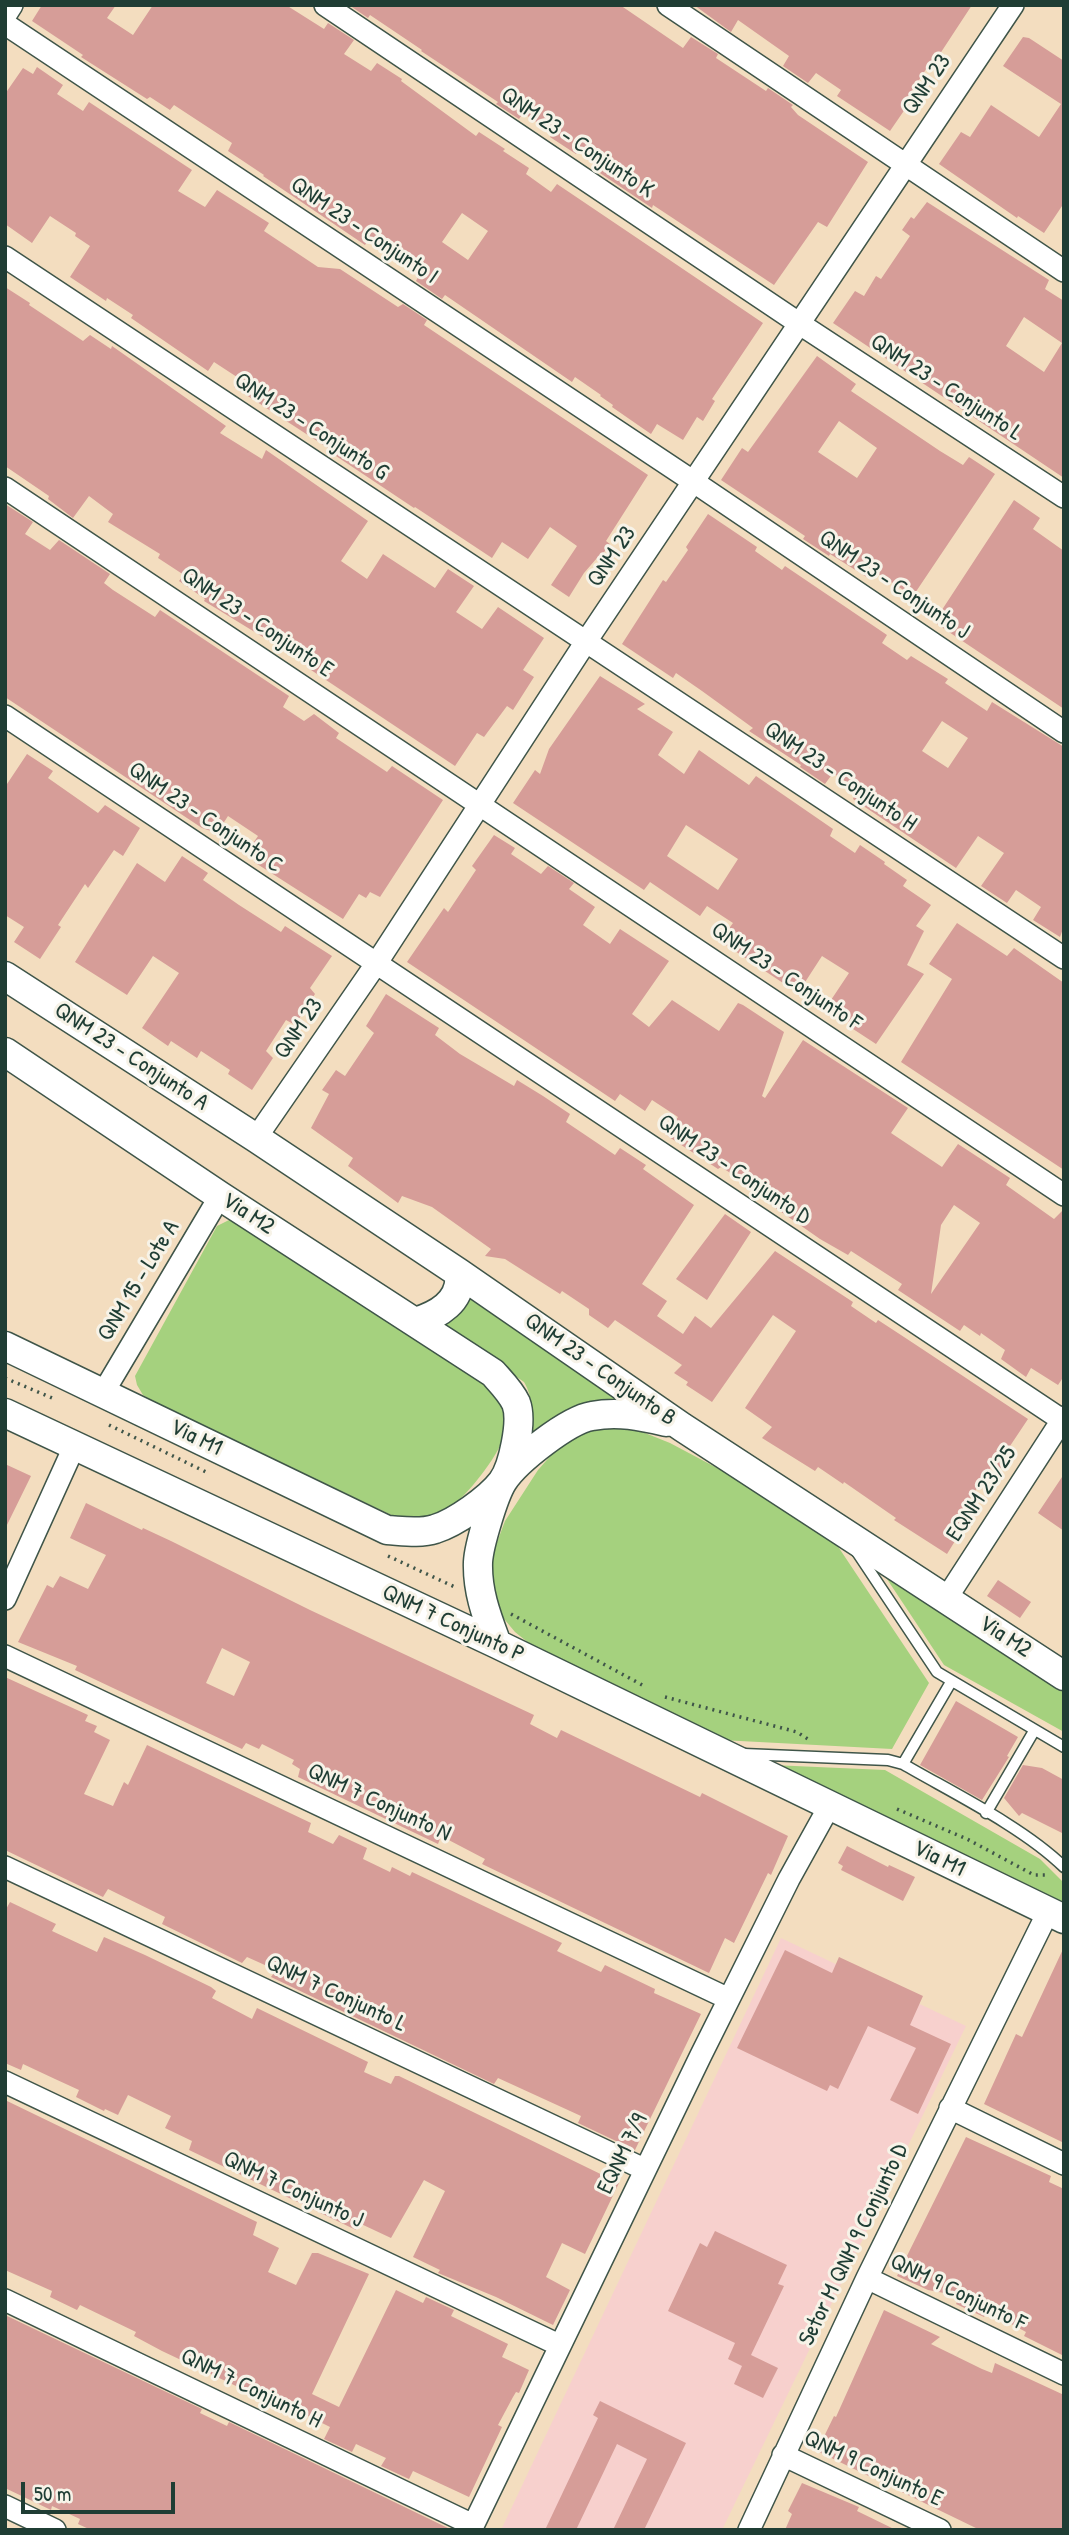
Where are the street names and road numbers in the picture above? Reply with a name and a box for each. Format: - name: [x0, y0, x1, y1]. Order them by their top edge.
- street label: QNM 23: [897, 49, 957, 121]
- street label: QNM 23 - Conjunto K: [495, 82, 659, 204]
- street label: QNM 23 - Conjunto I: [285, 171, 443, 291]
- street label: QNM 23 - Conjunto L: [865, 329, 1027, 447]
- street label: QNM 23 - Conjunto G: [229, 367, 393, 487]
- street label: QNM 23: [582, 521, 642, 593]
- street label: QNM 23 - Conjunto J: [814, 524, 974, 646]
- street label: QNM 23 - Conjunto E: [176, 562, 338, 684]
- street label: QNM 23 - Conjunto H: [759, 716, 921, 838]
- street label: QNM 23 - Conjunto C: [123, 756, 287, 880]
- street label: QNM 23 - Conjunto F: [706, 916, 866, 1038]
- street label: QNM 23: [269, 993, 329, 1065]
- street label: QNM 23 - Conjunto A: [49, 997, 213, 1117]
- street label: QNM 23 - Conjunto D: [653, 1109, 815, 1231]
- street label: Via M2: [217, 1187, 279, 1241]
- street label: QNM 15 - Lote A: [92, 1216, 186, 1346]
- street label: QNM 23 - Conjunto B: [519, 1307, 681, 1433]
- street label: Via M1: [165, 1414, 227, 1462]
- street label: EQNM 23/25: [941, 1441, 1023, 1547]
- street label: QNM 7 Conjunto P: [377, 1579, 529, 1669]
- street label: Via M2: [974, 1610, 1036, 1664]
- street label: QNM 7 Conjunto N: [303, 1758, 455, 1848]
- street label: Via M1: [908, 1835, 970, 1883]
- street label: QNM 7 Conjunto L: [262, 1950, 410, 2038]
- street label: EQNM 7/9: [592, 2109, 654, 2199]
- street label: Setor M QNM 9 Conjunto D: [793, 2140, 915, 2350]
- street label: QNM 7 Conjunto J: [219, 2146, 367, 2234]
- street label: QNM 9 Conjunto F: [885, 2248, 1031, 2338]
- street label: QNM 7 Conjunto H: [176, 2343, 326, 2435]
- street label: QNM 9 Conjunto E: [799, 2425, 947, 2513]

